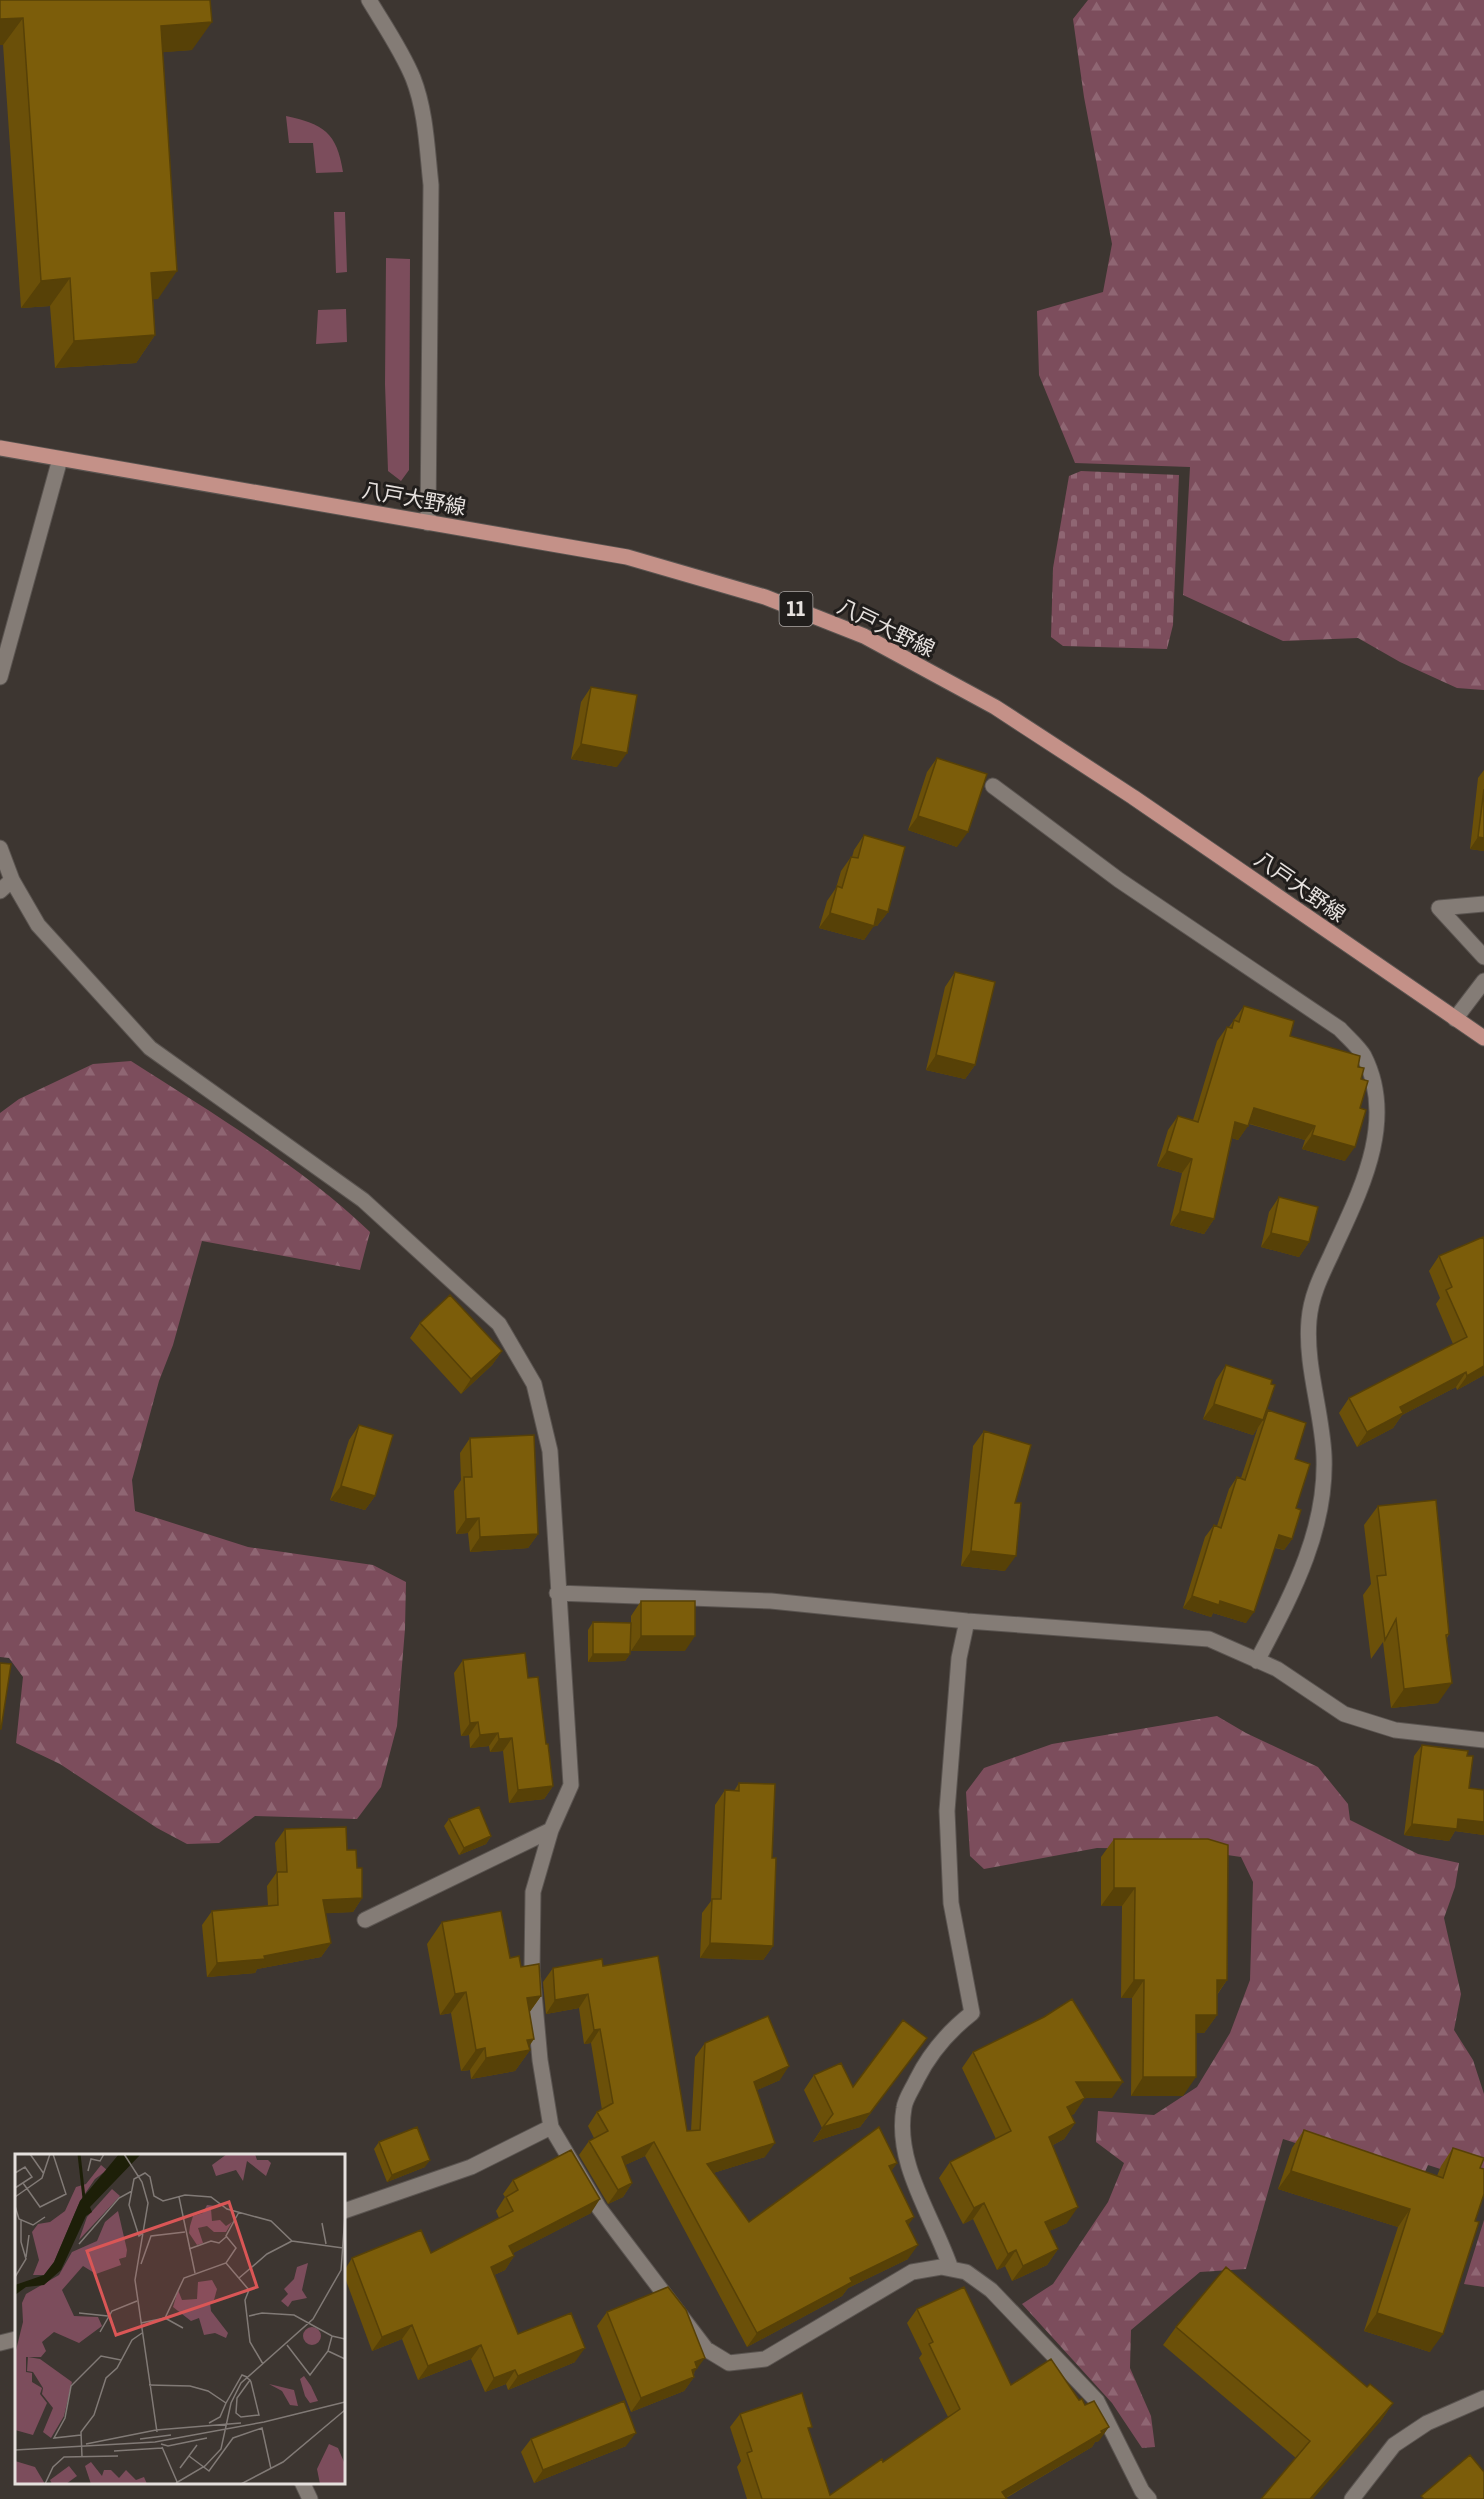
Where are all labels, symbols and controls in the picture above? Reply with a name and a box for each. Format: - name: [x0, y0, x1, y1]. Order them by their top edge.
- street label: 八戸大野線: [360, 477, 468, 519]
- road number: 11: [780, 592, 812, 626]
- street label: 八戸大野線: [834, 593, 939, 661]
- street label: 八戸大野線: [1251, 846, 1350, 926]
- inset map: [15, 2154, 345, 2484]

